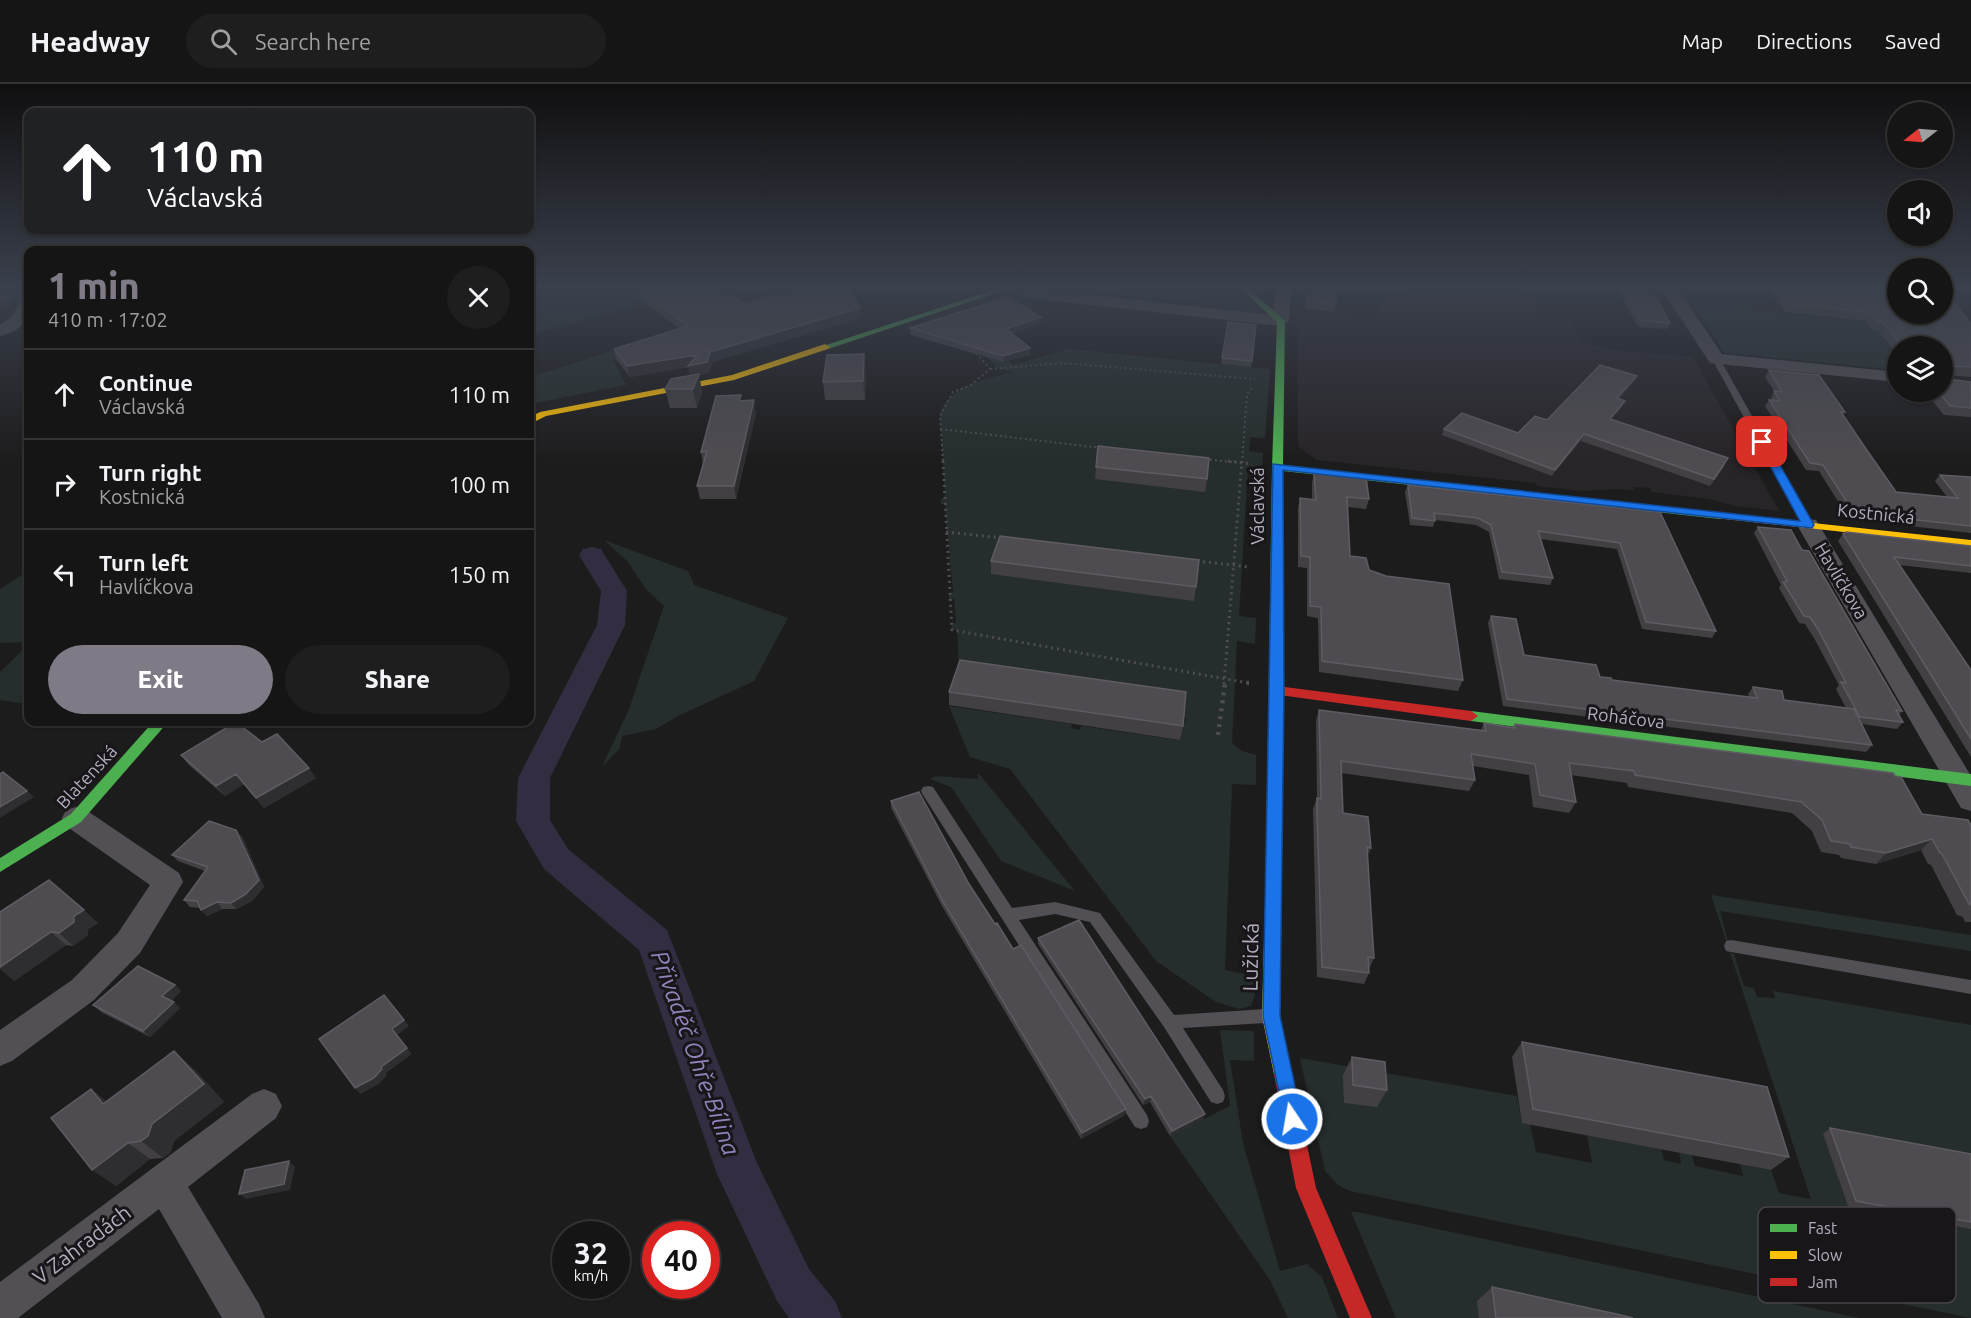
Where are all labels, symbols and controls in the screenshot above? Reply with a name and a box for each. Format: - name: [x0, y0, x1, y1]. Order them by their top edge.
- search box: [186, 14, 606, 68]
- icon: search: [207, 25, 240, 58]
- text: Headway: [30, 26, 150, 57]
- text: Search here: [255, 29, 371, 54]
- text: Map: [1682, 29, 1723, 53]
- text: Directions: [1756, 29, 1852, 53]
- text: Saved: [1885, 29, 1941, 53]
- north arrow: [1887, 102, 1953, 168]
- map controls: [1887, 102, 1953, 402]
- icon: ahead: [48, 132, 126, 210]
- text: 110 m: [147, 133, 264, 180]
- button: sound: [1887, 180, 1953, 246]
- text: Václavská: [147, 182, 263, 212]
- button: search: [1887, 258, 1953, 324]
- text: 1 min: [48, 265, 140, 306]
- button: close: [447, 266, 510, 329]
- text: 410 m · 17:02: [48, 308, 168, 331]
- button: layers: [1887, 336, 1953, 402]
- text: Continue: [99, 370, 193, 395]
- icon: ahead: [48, 378, 81, 411]
- text: 110 m: [449, 382, 510, 407]
- text: Václavská: [99, 395, 185, 418]
- pin: [1736, 416, 1787, 467]
- icon: arrive: [1745, 425, 1778, 458]
- text: Turn right: [99, 460, 201, 485]
- street label: Václavská: [1247, 467, 1267, 545]
- icon: right: [48, 468, 81, 501]
- text: 100 m: [449, 472, 510, 497]
- text: Kostnická: [99, 485, 185, 508]
- street label: Kostnická: [1837, 499, 1916, 527]
- street label: Havlíčkova: [1811, 539, 1872, 622]
- text: Turn left: [99, 550, 189, 575]
- icon: left: [48, 558, 81, 591]
- text: 150 m: [449, 562, 510, 587]
- text: Havlíčkova: [99, 575, 194, 598]
- button: Exit: [48, 645, 273, 714]
- button: Share: [285, 645, 510, 714]
- street label: Roháčova: [1586, 702, 1666, 732]
- street label: Blatenská: [52, 741, 120, 812]
- street label: Lužická: [1237, 922, 1263, 991]
- water label: Přivaděč Ohře-Bílina: [646, 947, 745, 1159]
- position arrow: [1260, 1087, 1324, 1151]
- street label: V Zahradách: [28, 1200, 135, 1289]
- legend: [1758, 1207, 1956, 1303]
- text: Fast: [1808, 1219, 1838, 1237]
- speed limit sign: 40: [642, 1221, 720, 1299]
- text: 32: [574, 1236, 608, 1270]
- text: Slow: [1808, 1246, 1843, 1264]
- text: km/h: [574, 1267, 608, 1284]
- text: Jam: [1808, 1273, 1838, 1291]

